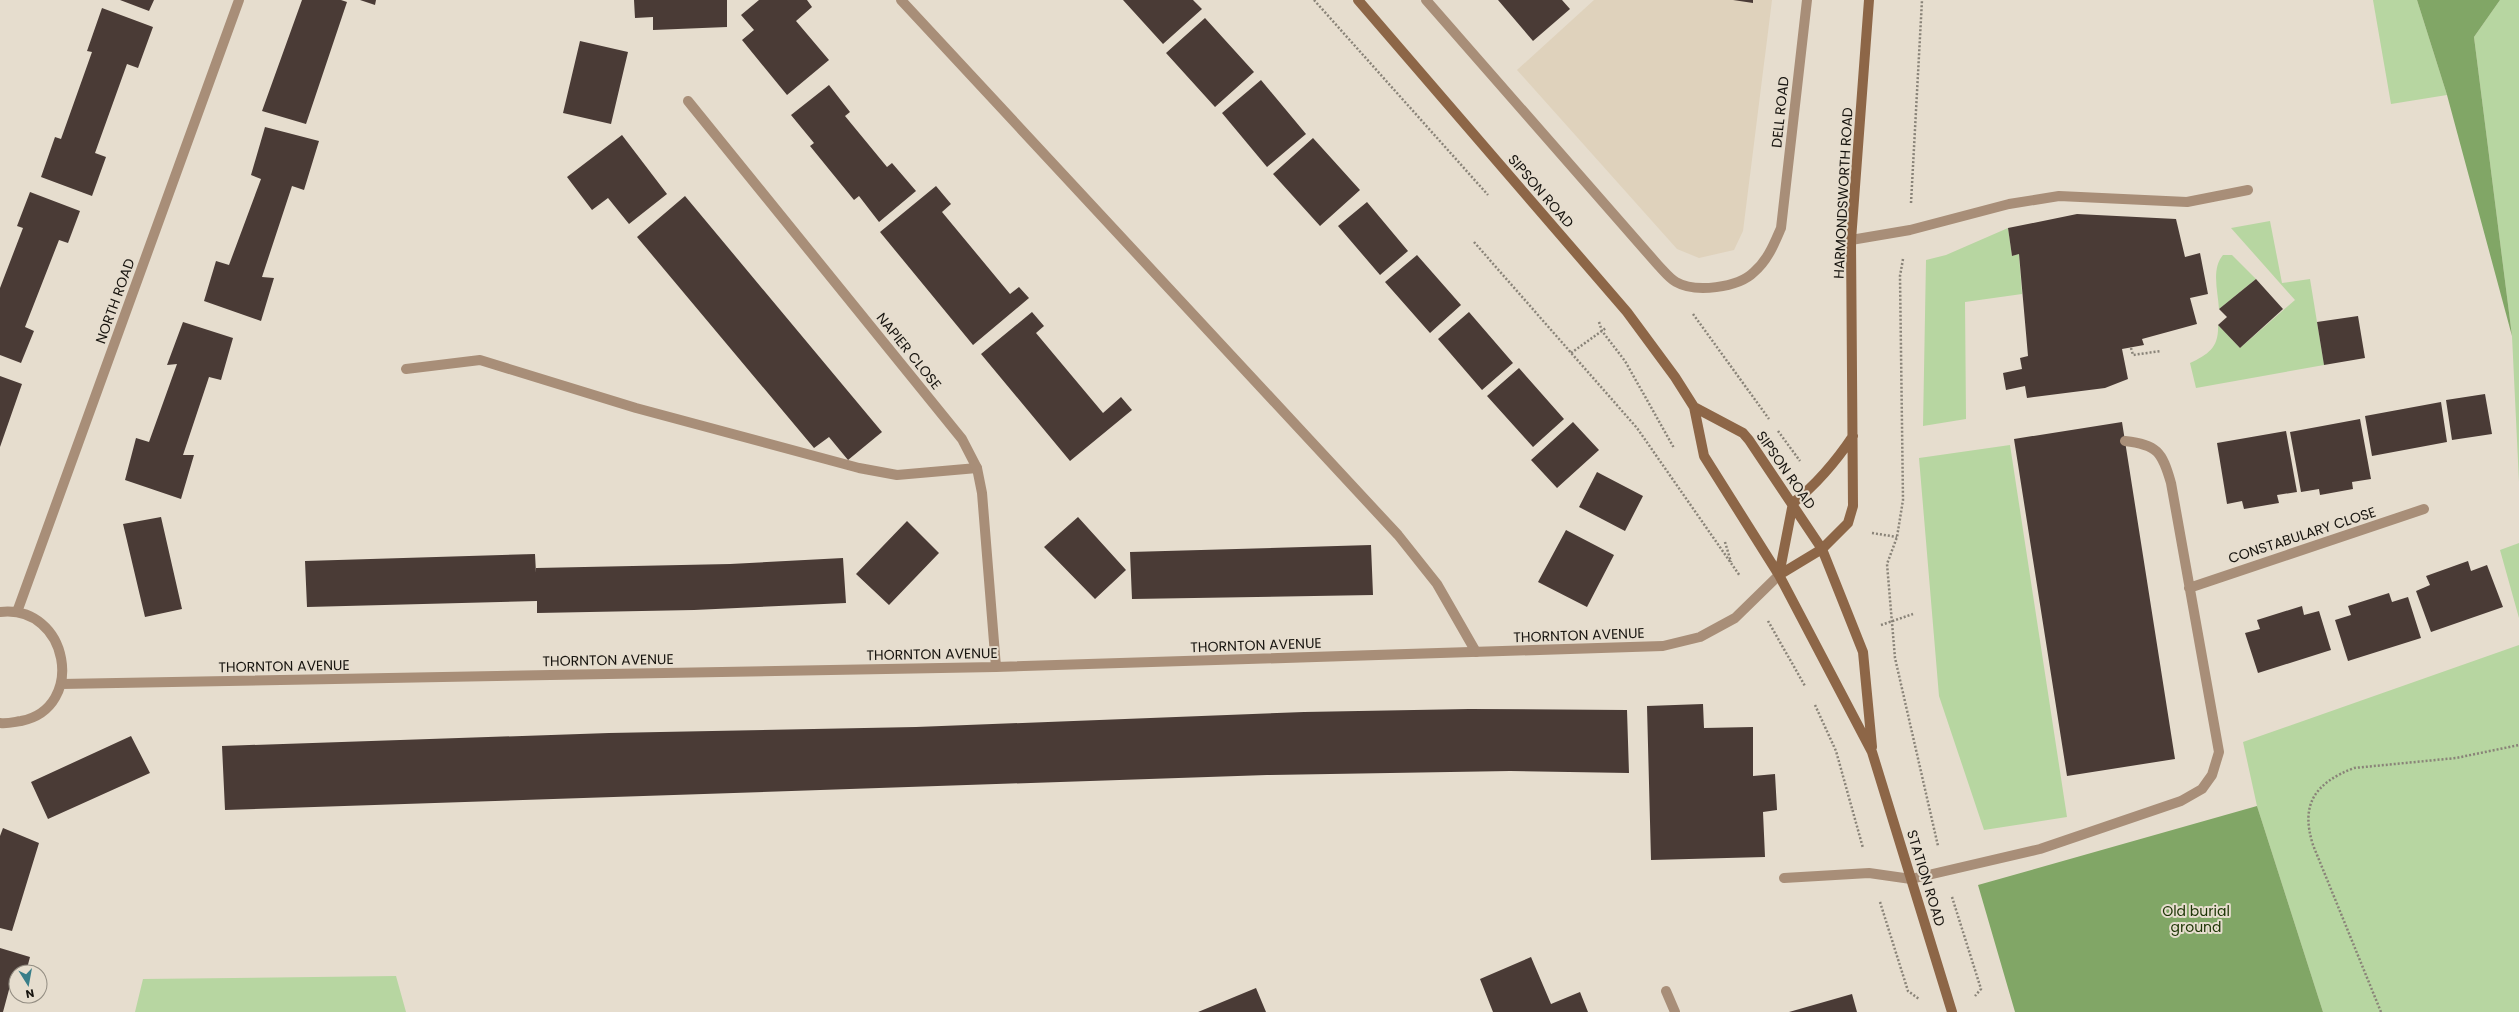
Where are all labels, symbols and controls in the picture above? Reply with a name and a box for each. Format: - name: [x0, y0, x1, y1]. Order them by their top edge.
- street label: DELL ROAD: [1766, 75, 1794, 149]
- street label: HARMONDSWORTH ROAD: [1829, 107, 1857, 279]
- street label: SIPSON ROAD: [1503, 150, 1579, 232]
- street label: NORTH ROAD: [90, 256, 140, 346]
- street label: NAPIER CLOSE: [872, 308, 946, 394]
- street label: SIPSON ROAD: [1752, 427, 1820, 513]
- street label: CONSTABULARY CLOSE: [2226, 502, 2378, 568]
- street label: THORNTON AVENUE: [1513, 623, 1645, 647]
- street label: THORNTON AVENUE: [1190, 633, 1322, 657]
- street label: THORNTON AVENUE: [866, 643, 998, 665]
- street label: THORNTON AVENUE: [542, 649, 674, 671]
- street label: THORNTON AVENUE: [218, 655, 350, 677]
- street label: STATION ROAD: [1902, 827, 1950, 929]
- park label: Old burial ground: [2162, 901, 2230, 937]
- north arrow: [8, 964, 48, 1004]
- text: N: [24, 985, 35, 1002]

